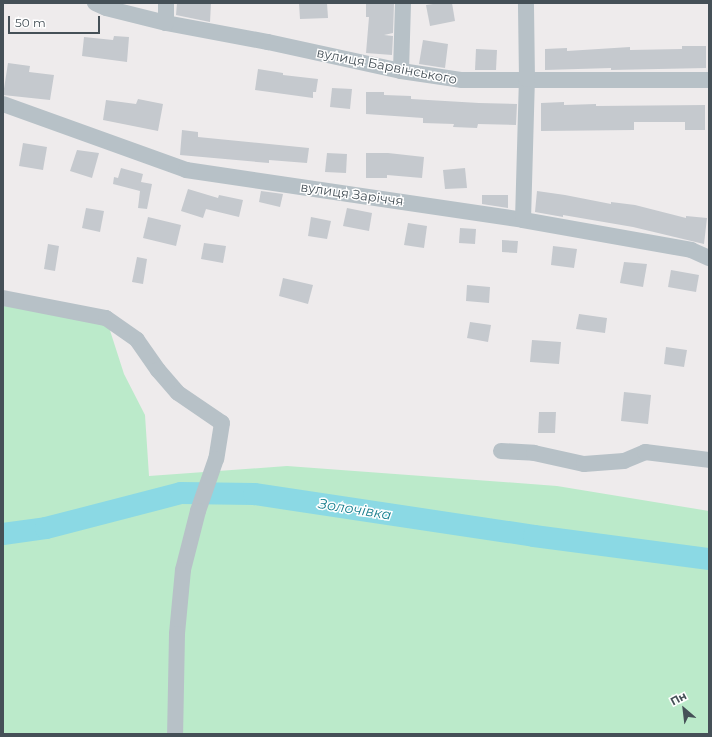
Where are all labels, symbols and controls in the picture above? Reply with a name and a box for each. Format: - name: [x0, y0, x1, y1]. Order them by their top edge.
- scale bar: [10, 8, 102, 34]
- text: 50 m: [15, 15, 46, 30]
- street label: вулиця Барвінського: [315, 45, 459, 87]
- street label: вулиця Заріччя: [300, 179, 404, 209]
- water label: Золочівка: [317, 495, 393, 523]
- text: Пн: [668, 688, 689, 708]
- north arrow: [664, 689, 704, 729]

